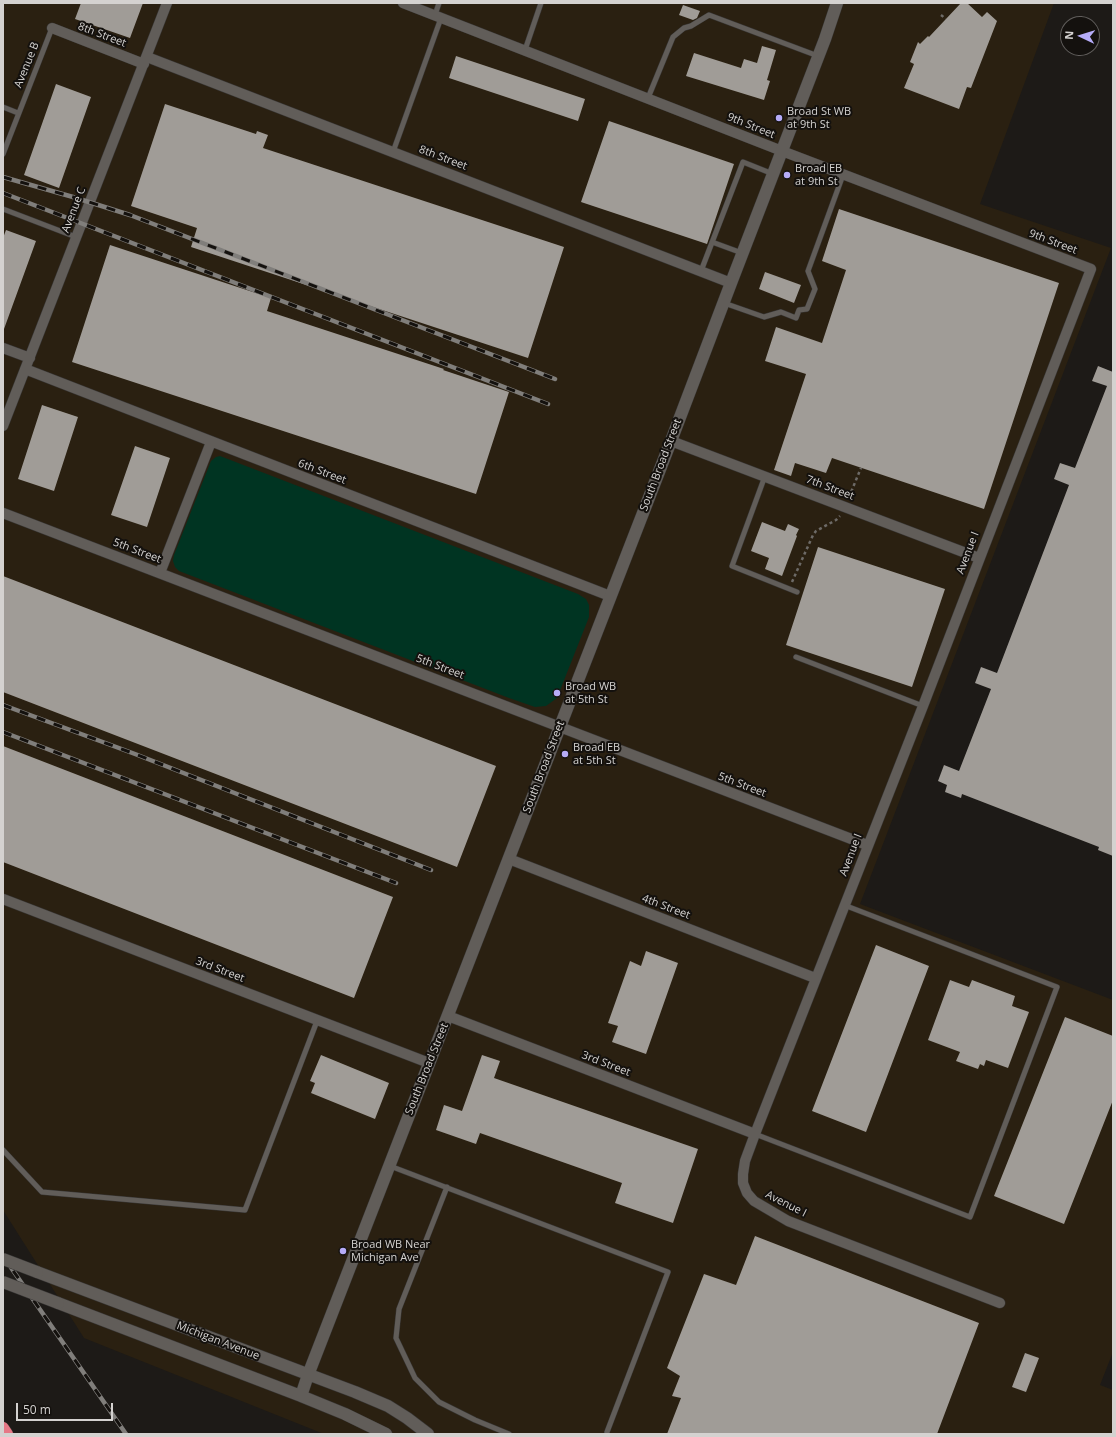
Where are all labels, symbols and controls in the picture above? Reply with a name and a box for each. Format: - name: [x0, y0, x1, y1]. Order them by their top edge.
- north arrow: [1060, 16, 1100, 56]
- street label: 8th Street: [76, 20, 128, 50]
- text: N: [1061, 30, 1076, 40]
- street label: Avenue B: [12, 40, 42, 90]
- place label: Broad St WB at 9th St: [787, 105, 851, 131]
- street label: 9th Street: [725, 110, 777, 142]
- marker: Broad St WB at 9th St: [774, 113, 784, 123]
- street label: 8th Street: [417, 143, 469, 173]
- place label: Broad EB at 9th St: [795, 162, 842, 188]
- marker: Broad EB at 9th St: [782, 170, 792, 180]
- street label: Avenue C: [59, 185, 89, 235]
- street label: 9th Street: [1027, 227, 1079, 257]
- street label: South Broad Street: [637, 417, 685, 513]
- street label: 6th Street: [296, 457, 348, 487]
- street label: 7th Street: [804, 473, 856, 503]
- street label: Avenue I: [954, 530, 982, 576]
- street label: 5th Street: [111, 536, 163, 566]
- street label: 5th Street: [414, 652, 466, 682]
- place label: Broad WB at 5th St: [565, 680, 616, 706]
- marker: Broad WB at 5th St: [552, 688, 562, 698]
- street label: South Broad Street: [520, 719, 568, 815]
- place label: Broad EB at 5th St: [573, 741, 620, 767]
- marker: Broad EB at 5th St: [560, 749, 570, 759]
- street label: 5th Street: [716, 770, 768, 800]
- street label: Avenue I: [837, 832, 865, 878]
- street label: 4th Street: [640, 892, 692, 922]
- street label: 3rd Street: [194, 955, 246, 985]
- street label: South Broad Street: [403, 1021, 451, 1117]
- street label: 3rd Street: [580, 1049, 632, 1079]
- street label: Avenue I: [763, 1188, 809, 1220]
- place label: Broad WB Near Michigan Ave: [351, 1238, 430, 1264]
- marker: Broad WB Near Michigan Ave: [338, 1246, 348, 1256]
- street label: Michigan Avenue: [175, 1319, 261, 1363]
- scale bar: [18, 1395, 115, 1421]
- text: 50 m: [23, 1401, 51, 1418]

